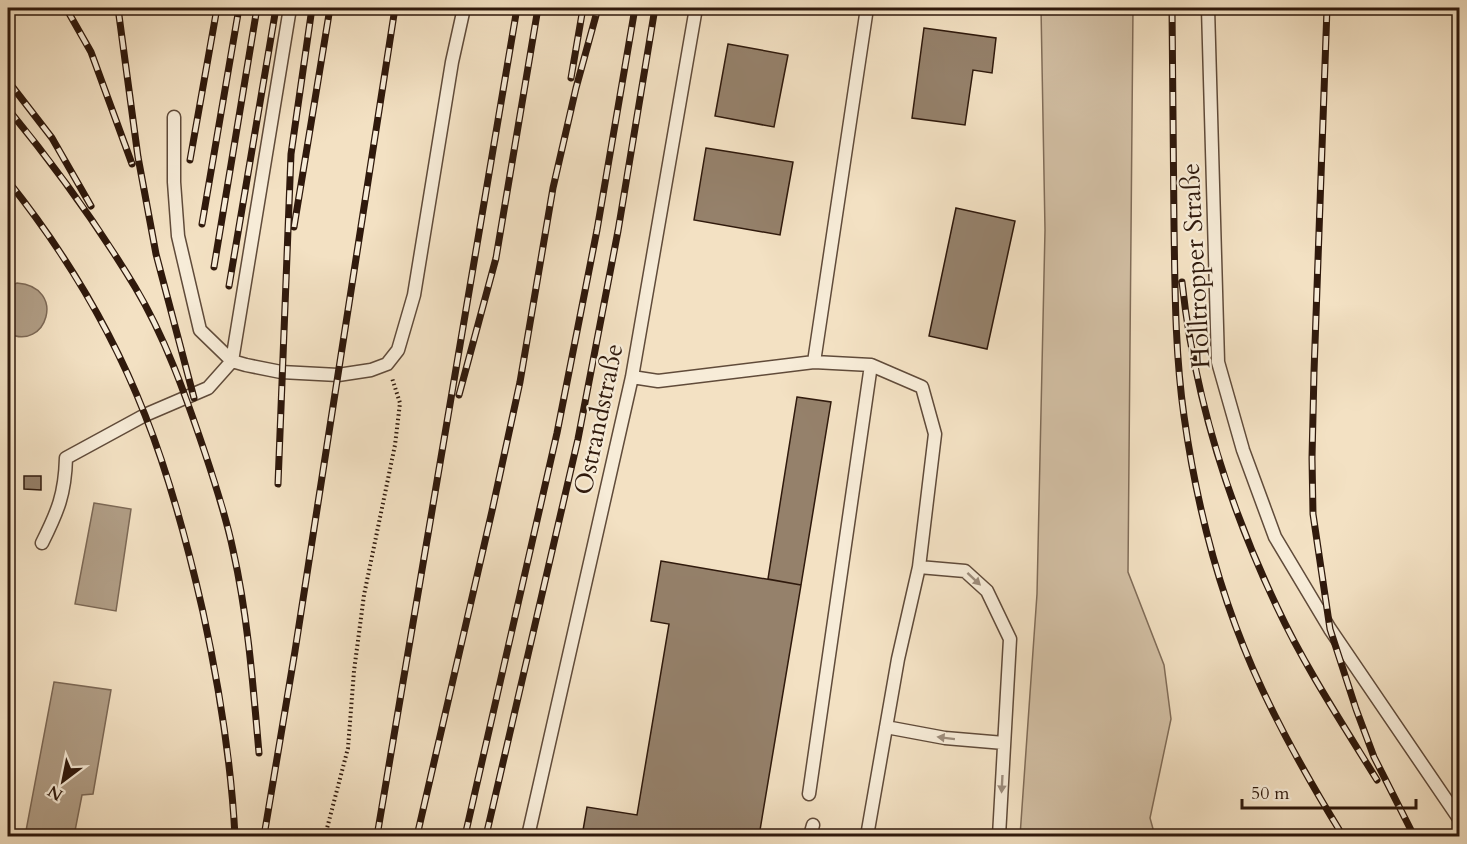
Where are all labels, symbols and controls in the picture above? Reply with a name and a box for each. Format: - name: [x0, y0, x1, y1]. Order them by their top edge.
- street label: Holltropper Straße: [1173, 162, 1218, 370]
- street label: Ostrandstraße: [565, 340, 632, 498]
- one-way arrow: [966, 572, 981, 586]
- one-way arrow: [936, 733, 955, 742]
- north arrow: [33, 751, 93, 811]
- scale bar: [1242, 772, 1416, 810]
- one-way arrow: [997, 774, 1006, 793]
- text: N: [44, 780, 67, 806]
- text: 50 m: [1251, 781, 1290, 806]

